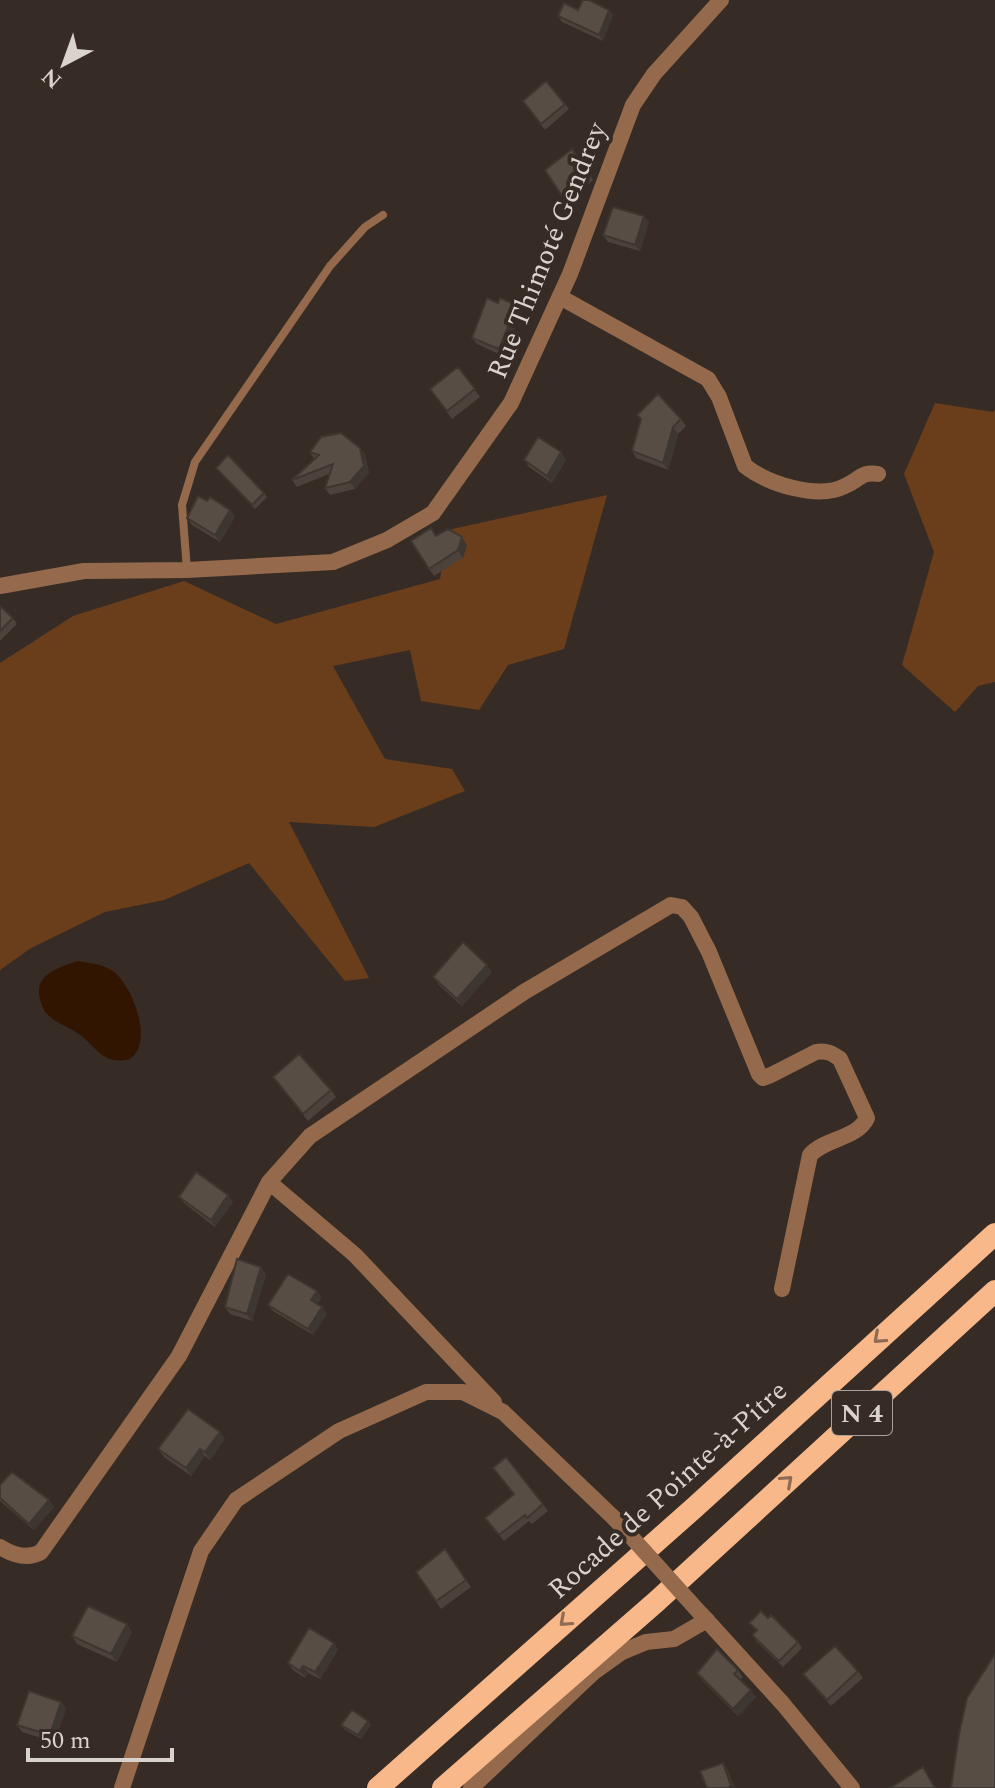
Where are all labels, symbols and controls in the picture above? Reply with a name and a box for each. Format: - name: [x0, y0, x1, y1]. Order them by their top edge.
- north arrow: [24, 24, 104, 104]
- text: N: [34, 60, 69, 96]
- street label: Rue Thimoté Gendrey: [476, 114, 619, 385]
- one-way arrow: [874, 1329, 889, 1343]
- street label: Rocade de Pointe-à-Pitre: [538, 1370, 798, 1610]
- road number: N 4: [832, 1391, 892, 1435]
- one-way arrow: [777, 1477, 792, 1491]
- one-way arrow: [560, 1611, 575, 1625]
- scale bar: [28, 1712, 172, 1762]
- text: 50 m: [40, 1723, 91, 1759]

